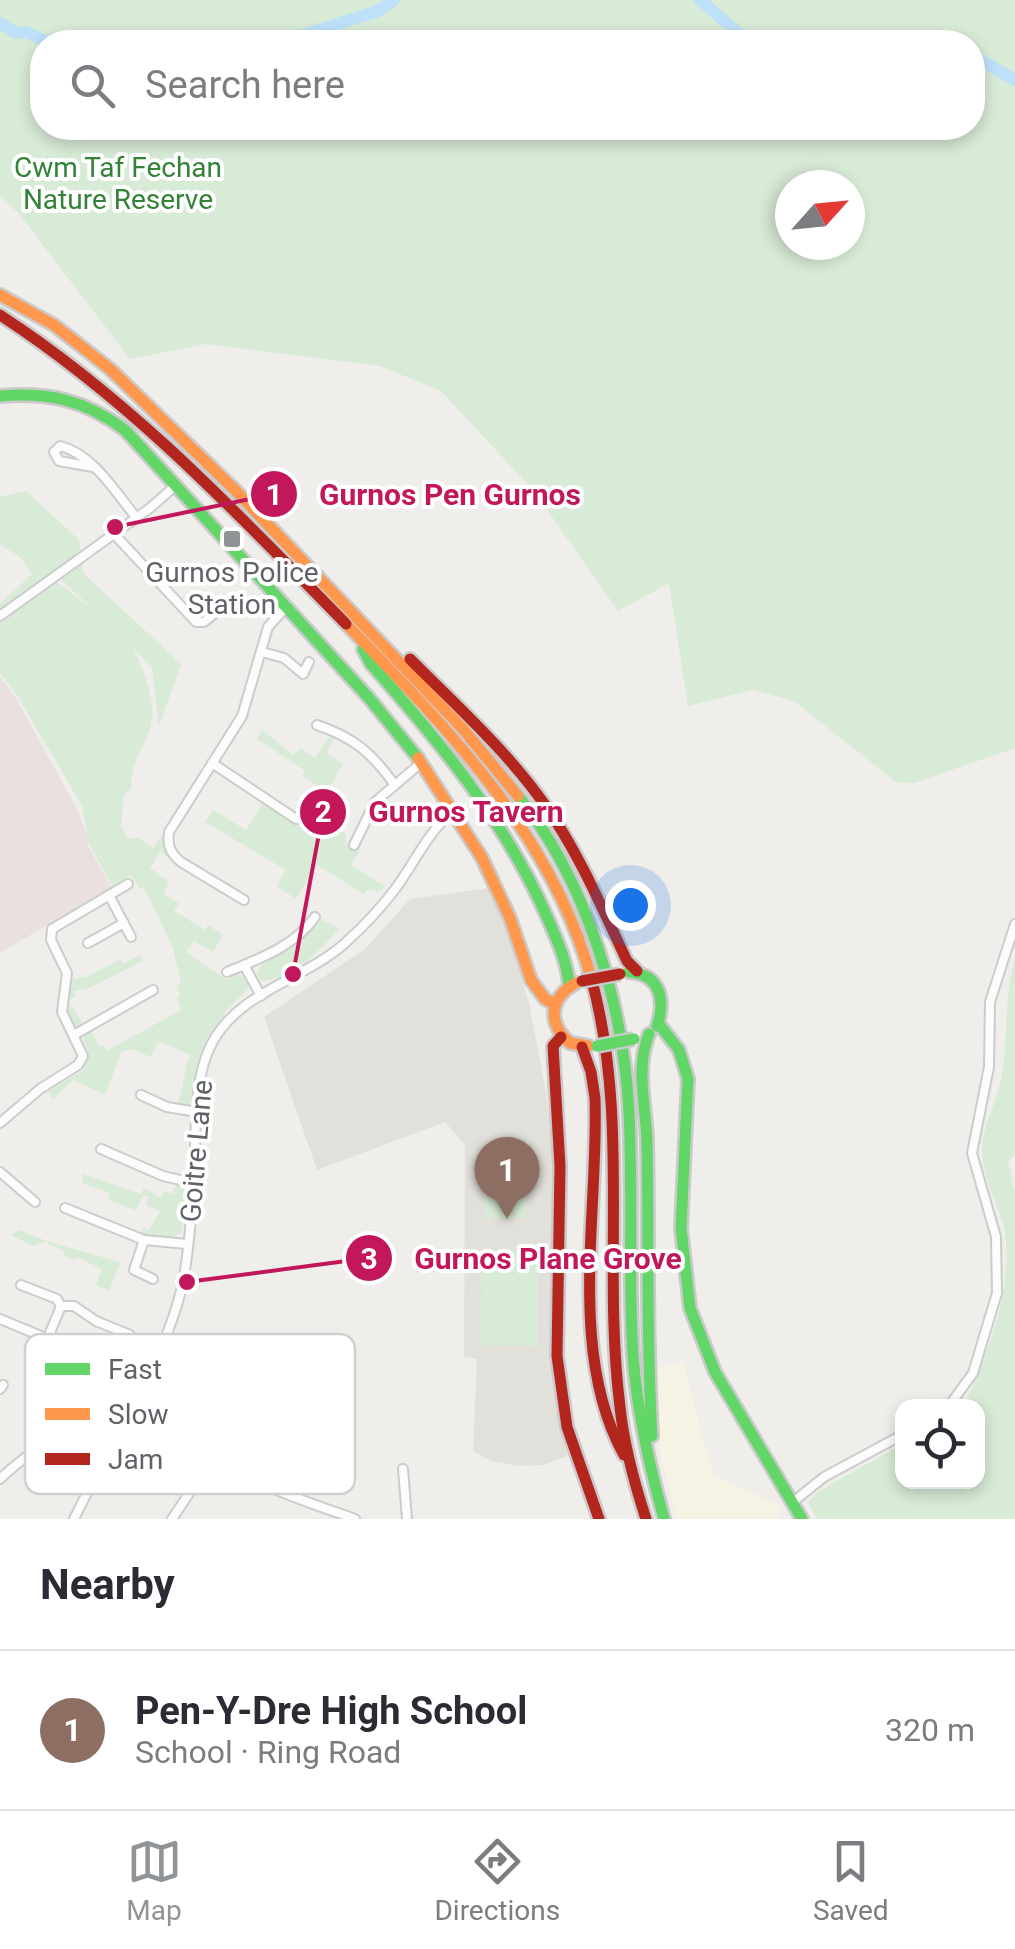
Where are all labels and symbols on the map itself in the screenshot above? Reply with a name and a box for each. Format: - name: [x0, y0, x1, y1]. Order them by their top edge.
- park label: Cwm Taf Fechan Nature Reserve: [14, 151, 222, 216]
- north arrow: [775, 170, 865, 260]
- callout: Gurnos Pen Gurnos: [249, 464, 601, 524]
- text: 1: [265, 477, 283, 512]
- text: Gurnos Pen Gurnos: [319, 477, 581, 512]
- marker: Gurnos Police Station: [221, 528, 243, 550]
- place label: Gurnos Police Station: [145, 556, 319, 621]
- callout: Gurnos Tavern: [298, 782, 584, 842]
- text: 2: [314, 794, 332, 829]
- text: Gurnos Tavern: [368, 794, 564, 829]
- your location: [605, 880, 656, 931]
- street label: Goitre Lane: [174, 1079, 219, 1224]
- pin: 1: [474, 1136, 540, 1219]
- callout: Gurnos Plane Grove: [344, 1228, 701, 1288]
- text: 3: [360, 1241, 378, 1276]
- text: Gurnos Plane Grove: [414, 1241, 682, 1276]
- legend: [25, 1334, 355, 1494]
- text: Fast: [108, 1353, 162, 1386]
- text: Slow: [108, 1398, 168, 1431]
- text: Jam: [108, 1443, 163, 1476]

